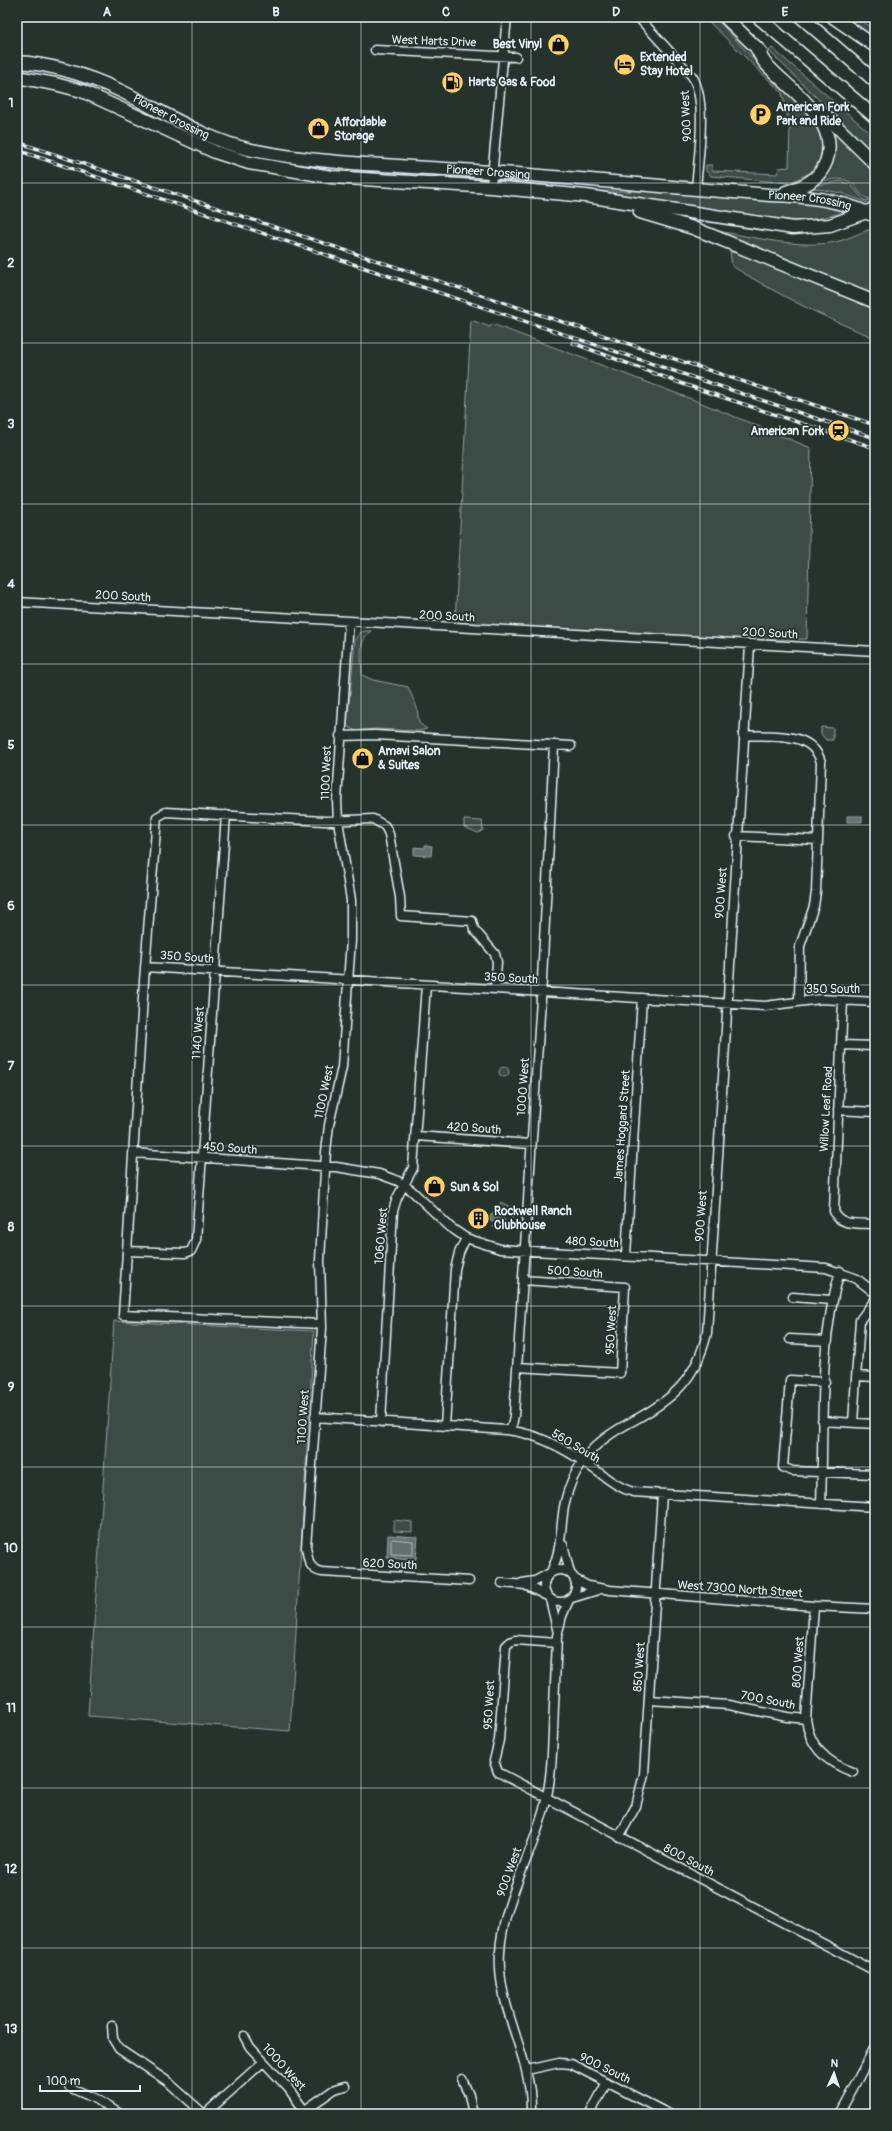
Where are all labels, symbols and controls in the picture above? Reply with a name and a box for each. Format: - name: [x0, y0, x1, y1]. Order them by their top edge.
- text: A: [103, 4, 112, 20]
- text: B: [272, 4, 280, 20]
- text: C: [442, 4, 450, 20]
- text: D: [612, 4, 620, 20]
- text: E: [782, 4, 789, 20]
- shop icon: Best Vinyl: [545, 31, 571, 57]
- street label: West Harts Drive: [391, 33, 477, 50]
- place label: Best Vinyl: [493, 37, 542, 52]
- place label: Extended Stay Hotel: [640, 50, 693, 79]
- hotel icon: Extended Stay Hotel: [611, 51, 637, 77]
- fuel station icon: Harts Gas & Food: [440, 69, 466, 95]
- place label: Harts Gas & Food: [468, 75, 555, 90]
- street label: 900 West: [678, 90, 695, 142]
- street label: Pioneer Crossing: [130, 91, 212, 143]
- text: 1: [8, 95, 14, 111]
- place label: American Fork Park and Ride: [776, 100, 851, 129]
- parking icon: American Fork Park and Ride: [748, 101, 774, 127]
- place label: Affordable Storage: [334, 115, 387, 144]
- shop icon: Affordable Storage: [305, 116, 331, 142]
- street label: Pioneer Crossing: [446, 162, 531, 183]
- street label: Pioneer Crossing: [768, 188, 853, 214]
- text: 2: [7, 255, 15, 271]
- text: 3: [7, 416, 15, 432]
- station icon: American Fork: [826, 418, 852, 444]
- place label: American Fork: [750, 424, 825, 439]
- text: 4: [7, 576, 15, 592]
- street label: 200 South: [95, 588, 152, 605]
- street label: 200 South: [419, 608, 476, 625]
- street label: 200 South: [742, 625, 799, 642]
- text: 5: [7, 737, 15, 753]
- place label: Amavi Salon & Suites: [378, 744, 441, 773]
- street label: 1100 West: [318, 745, 335, 801]
- shop icon: Amavi Salon & Suites: [349, 745, 375, 771]
- street label: 900 West: [712, 867, 731, 919]
- text: 6: [7, 898, 15, 914]
- street label: 350 South: [160, 948, 215, 967]
- street label: 350 South: [484, 970, 539, 987]
- street label: 350 South: [806, 982, 860, 997]
- street label: 1140 West: [189, 1006, 208, 1060]
- street label: 1000 West: [514, 1057, 533, 1117]
- text: 7: [8, 1058, 15, 1074]
- street label: 1100 West: [311, 1064, 338, 1120]
- street label: Willow Leaf Road: [817, 1066, 836, 1152]
- street label: James Hoggard Street: [611, 1069, 634, 1183]
- street label: 420 South: [446, 1119, 502, 1138]
- street label: 450 South: [202, 1139, 258, 1158]
- shop icon: Sun & Sol: [422, 1174, 448, 1200]
- place label: Sun & Sol: [450, 1180, 499, 1195]
- street label: 900 West: [692, 1190, 711, 1242]
- place label: Rockwell Ranch Clubhouse: [494, 1204, 572, 1233]
- building icon: Rockwell Ranch Clubhouse: [465, 1205, 491, 1231]
- street label: 1060 West: [372, 1207, 391, 1265]
- text: 8: [8, 1219, 15, 1235]
- street label: 480 South: [565, 1234, 620, 1251]
- street label: 500 South: [547, 1263, 604, 1282]
- street label: 950 West: [603, 1305, 620, 1355]
- text: 9: [8, 1379, 15, 1395]
- street label: 1100 West: [294, 1389, 313, 1445]
- street label: 560 South: [549, 1426, 603, 1467]
- text: 10: [4, 1540, 18, 1556]
- street label: 620 South: [362, 1556, 418, 1573]
- street label: West 7300 North Street: [677, 1578, 803, 1601]
- street label: 800 West: [789, 1636, 808, 1688]
- street label: 850 West: [630, 1642, 649, 1692]
- street label: 950 West: [481, 1680, 498, 1730]
- street label: 700 South: [739, 1688, 797, 1713]
- text: 11: [6, 1700, 16, 1716]
- street label: 800 South: [661, 1841, 717, 1880]
- street label: 900 West: [494, 1845, 525, 1899]
- text: 12: [5, 1861, 17, 1877]
- text: 13: [5, 2021, 17, 2037]
- street label: 1000 West: [259, 2041, 309, 2094]
- street label: 900 South: [577, 2050, 633, 2087]
- north arrow: [814, 2053, 854, 2093]
- text: N: [830, 2057, 839, 2070]
- scale bar: [40, 2067, 140, 2093]
- text: 100 m: [46, 2074, 81, 2089]

